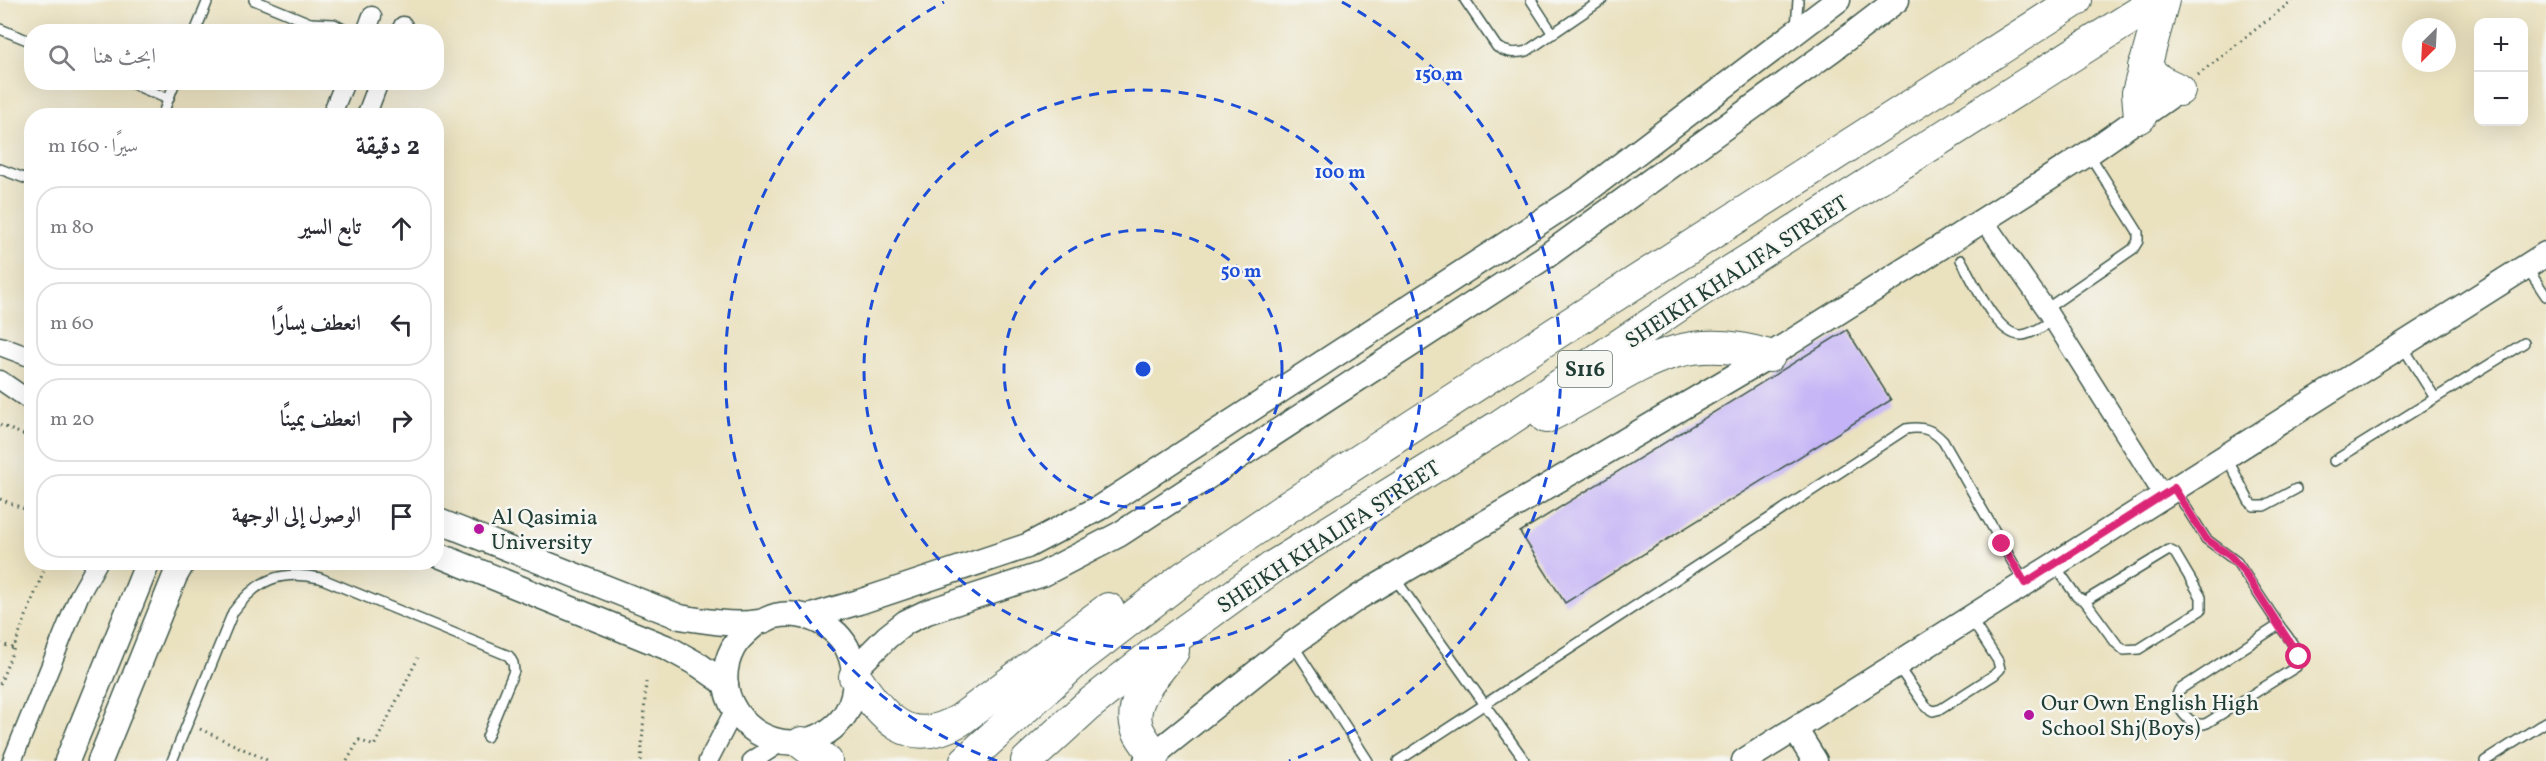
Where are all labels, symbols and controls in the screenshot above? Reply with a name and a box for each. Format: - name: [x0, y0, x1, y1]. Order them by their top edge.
- north arrow: [2402, 18, 2456, 72]
- map controls: [2474, 18, 2528, 126]
- button: +: [2474, 18, 2528, 72]
- search box: [24, 24, 444, 90]
- icon: search: [45, 41, 78, 74]
- text: ابحث هنا: [93, 42, 156, 73]
- text: 150 m: [1415, 63, 1463, 88]
- button: −: [2474, 72, 2528, 126]
- text: 2 دقيقة: [356, 129, 420, 165]
- text: سيرًا · 160 m: [48, 133, 138, 161]
- text: 100 m: [1315, 161, 1365, 186]
- street label: SHEIKH KHALIFA STREET: [1619, 189, 1855, 357]
- icon: ahead: [385, 212, 418, 245]
- text: تابع السير: [299, 213, 361, 244]
- text: 80 m: [50, 214, 94, 242]
- text: 50 m: [1221, 260, 1261, 285]
- icon: left: [385, 308, 418, 341]
- text: انعطف يسارًا: [271, 309, 361, 340]
- text: 60 m: [50, 310, 94, 338]
- road number: S116: [1558, 351, 1612, 387]
- centre of rings: [1133, 359, 1153, 379]
- icon: right: [385, 404, 418, 437]
- text: انعطف يمينًا: [280, 405, 361, 436]
- text: 20 m: [50, 406, 94, 434]
- street label: SHEIKH KHALIFA STREET: [1211, 454, 1447, 622]
- icon: arrive: [385, 500, 418, 533]
- text: الوصول إلى الوجهة: [232, 501, 361, 532]
- place label: Al Qasimia University: [491, 503, 598, 559]
- marker: Al Qasimia University: [472, 522, 486, 536]
- route end: [1988, 530, 2014, 556]
- route start: [2285, 643, 2311, 669]
- place label: Our Own English High School Shj(Boys): [2041, 689, 2259, 745]
- marker: Our Own English High School Shj(Boys): [2022, 708, 2036, 722]

